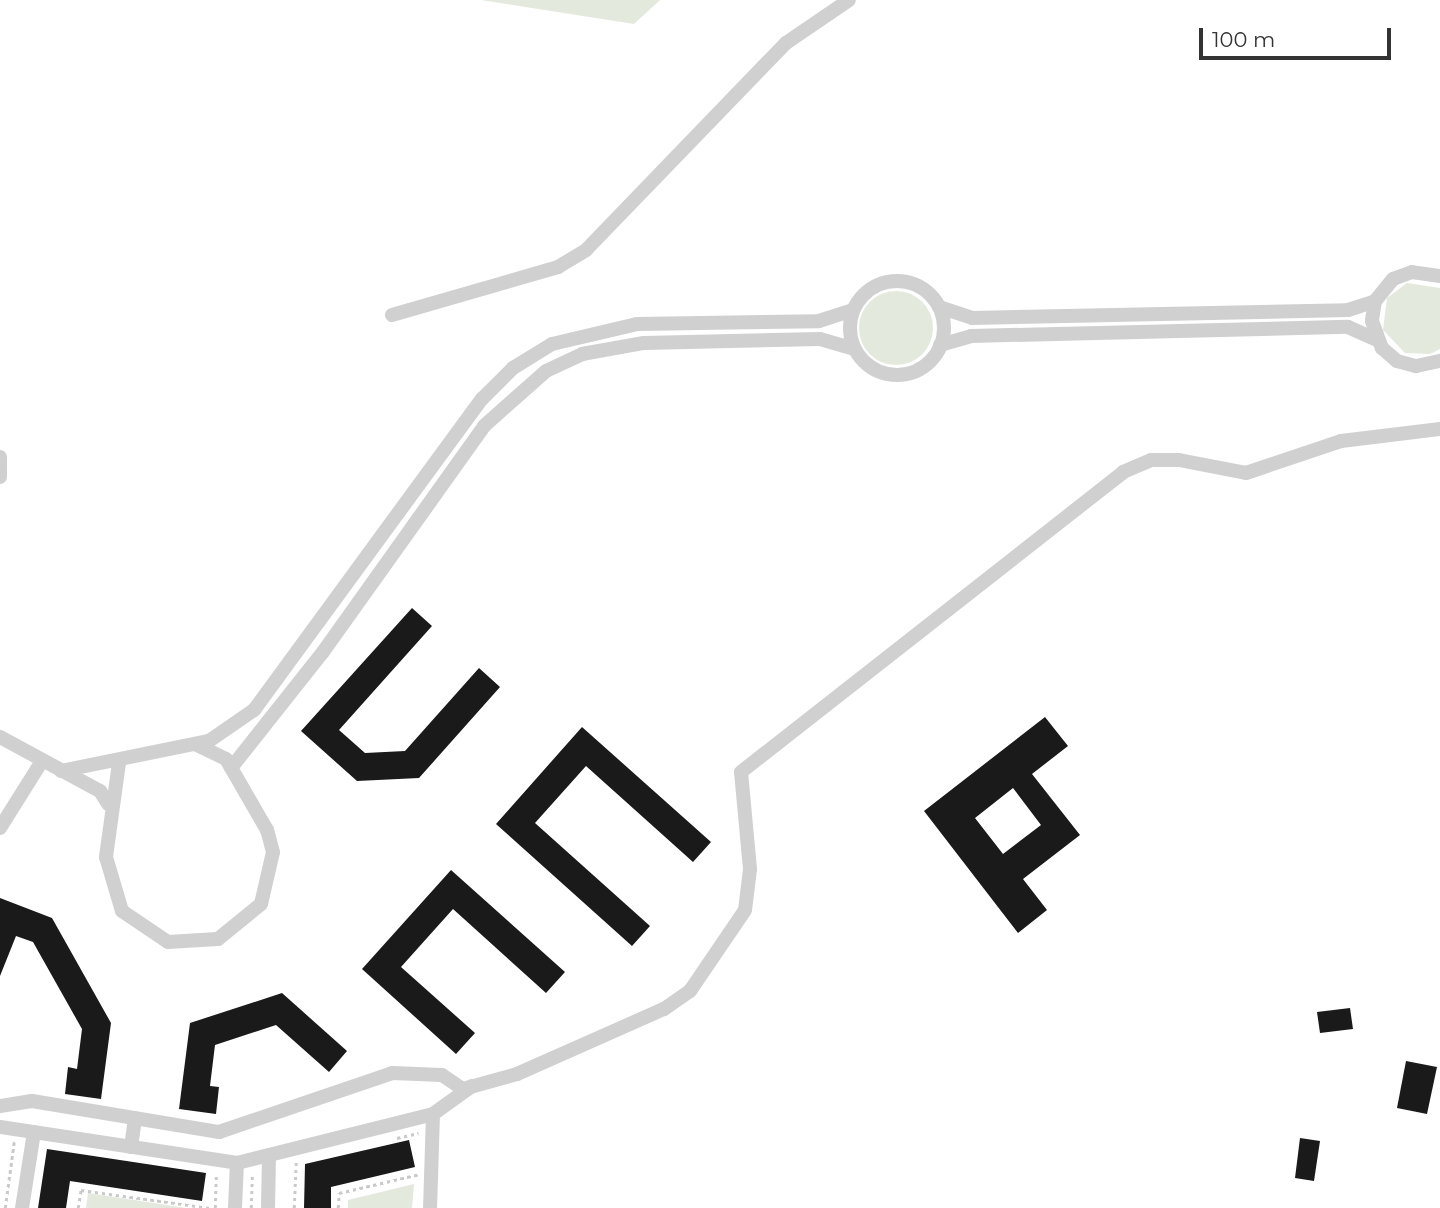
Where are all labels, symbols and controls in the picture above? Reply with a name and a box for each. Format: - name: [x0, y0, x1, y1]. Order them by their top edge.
- scale bar: [1202, 14, 1394, 58]
- text: 100 m: [1212, 27, 1275, 52]

